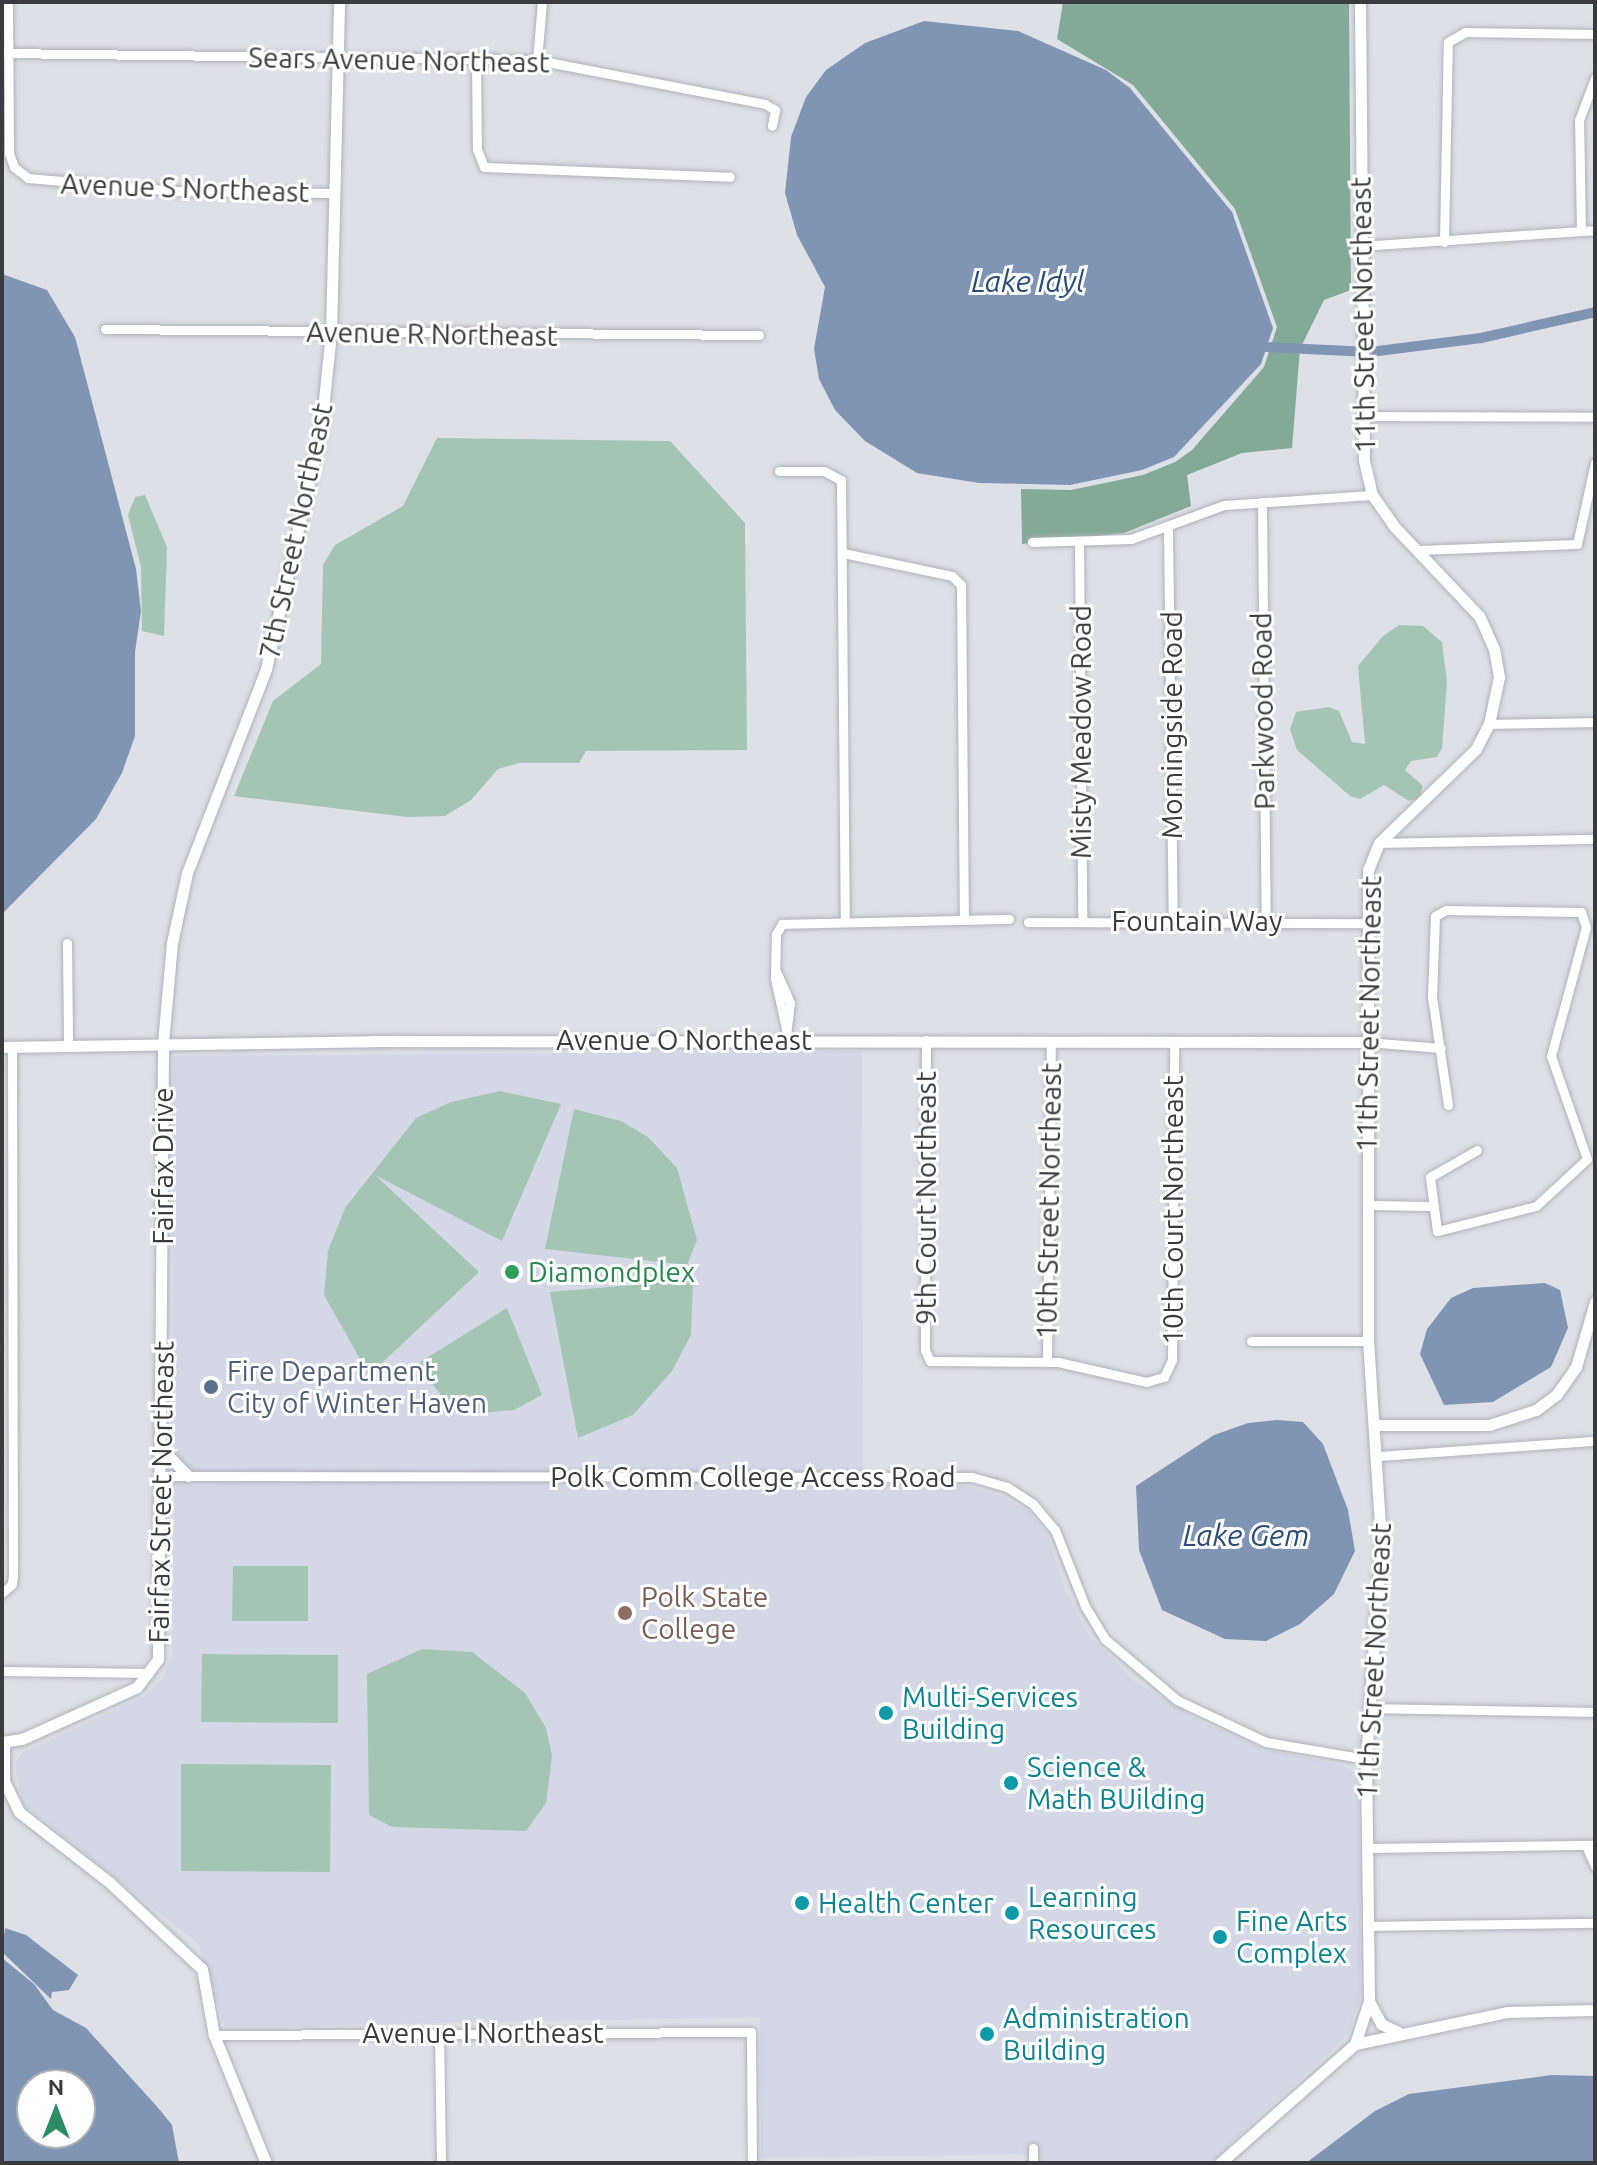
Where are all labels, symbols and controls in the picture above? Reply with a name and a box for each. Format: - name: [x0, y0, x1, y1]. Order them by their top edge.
- street label: Sears Avenue Northeast: [248, 41, 550, 79]
- street label: Avenue S Northeast: [60, 167, 310, 209]
- street label: 11th Street Northeast: [1344, 176, 1382, 454]
- water label: Lake Idyl: [971, 263, 1085, 299]
- street label: Avenue R Northeast: [306, 315, 558, 353]
- street label: 7th Street Northeast: [252, 400, 340, 662]
- street label: Misty Meadow Road: [1064, 605, 1098, 859]
- street label: Morningside Road: [1155, 611, 1189, 839]
- street label: Parkwood Road: [1244, 612, 1282, 810]
- street label: 11th Street Northeast: [1350, 875, 1388, 1153]
- street label: Fountain Way: [1112, 904, 1282, 938]
- street label: Avenue O Northeast: [556, 1023, 812, 1057]
- street label: 10th Street Northeast: [1030, 1062, 1068, 1340]
- street label: 9th Court Northeast: [909, 1071, 943, 1325]
- street label: 10th Court Northeast: [1156, 1075, 1190, 1345]
- street label: Fairfax Drive: [146, 1087, 180, 1245]
- place label: Diamondplex: [528, 1255, 695, 1289]
- marker: Diamondplex: [503, 1263, 521, 1281]
- street label: Fairfax Street Northeast: [142, 1340, 180, 1644]
- place label: Fire Department City of Winter Haven: [227, 1354, 487, 1420]
- marker: Fire Department City of Winter Haven: [202, 1378, 220, 1396]
- street label: Polk Comm College Access Road: [550, 1460, 956, 1494]
- water label: Lake Gem: [1183, 1517, 1309, 1553]
- street label: 11th Street Northeast: [1350, 1522, 1398, 1800]
- place label: Polk State College: [641, 1580, 768, 1646]
- marker: Polk State College: [616, 1604, 634, 1622]
- place label: Multi-Services Building: [902, 1680, 1078, 1746]
- marker: Multi-Services Building: [877, 1704, 895, 1722]
- place label: Science & Math BUilding: [1027, 1750, 1205, 1816]
- marker: Science & Math BUilding: [1002, 1774, 1020, 1792]
- place label: Learning Resources: [1028, 1880, 1156, 1946]
- place label: Health Center: [818, 1886, 994, 1920]
- marker: Health Center: [793, 1894, 811, 1912]
- marker: Learning Resources: [1003, 1904, 1021, 1922]
- place label: Fine Arts Complex: [1236, 1904, 1347, 1970]
- marker: Fine Arts Complex: [1211, 1928, 1229, 1946]
- place label: Administration Building: [1003, 2001, 1190, 2067]
- street label: Avenue I Northeast: [362, 2016, 604, 2050]
- marker: Administration Building: [978, 2025, 996, 2043]
- north arrow: [16, 2069, 96, 2149]
- text: N: [48, 2074, 64, 2099]

